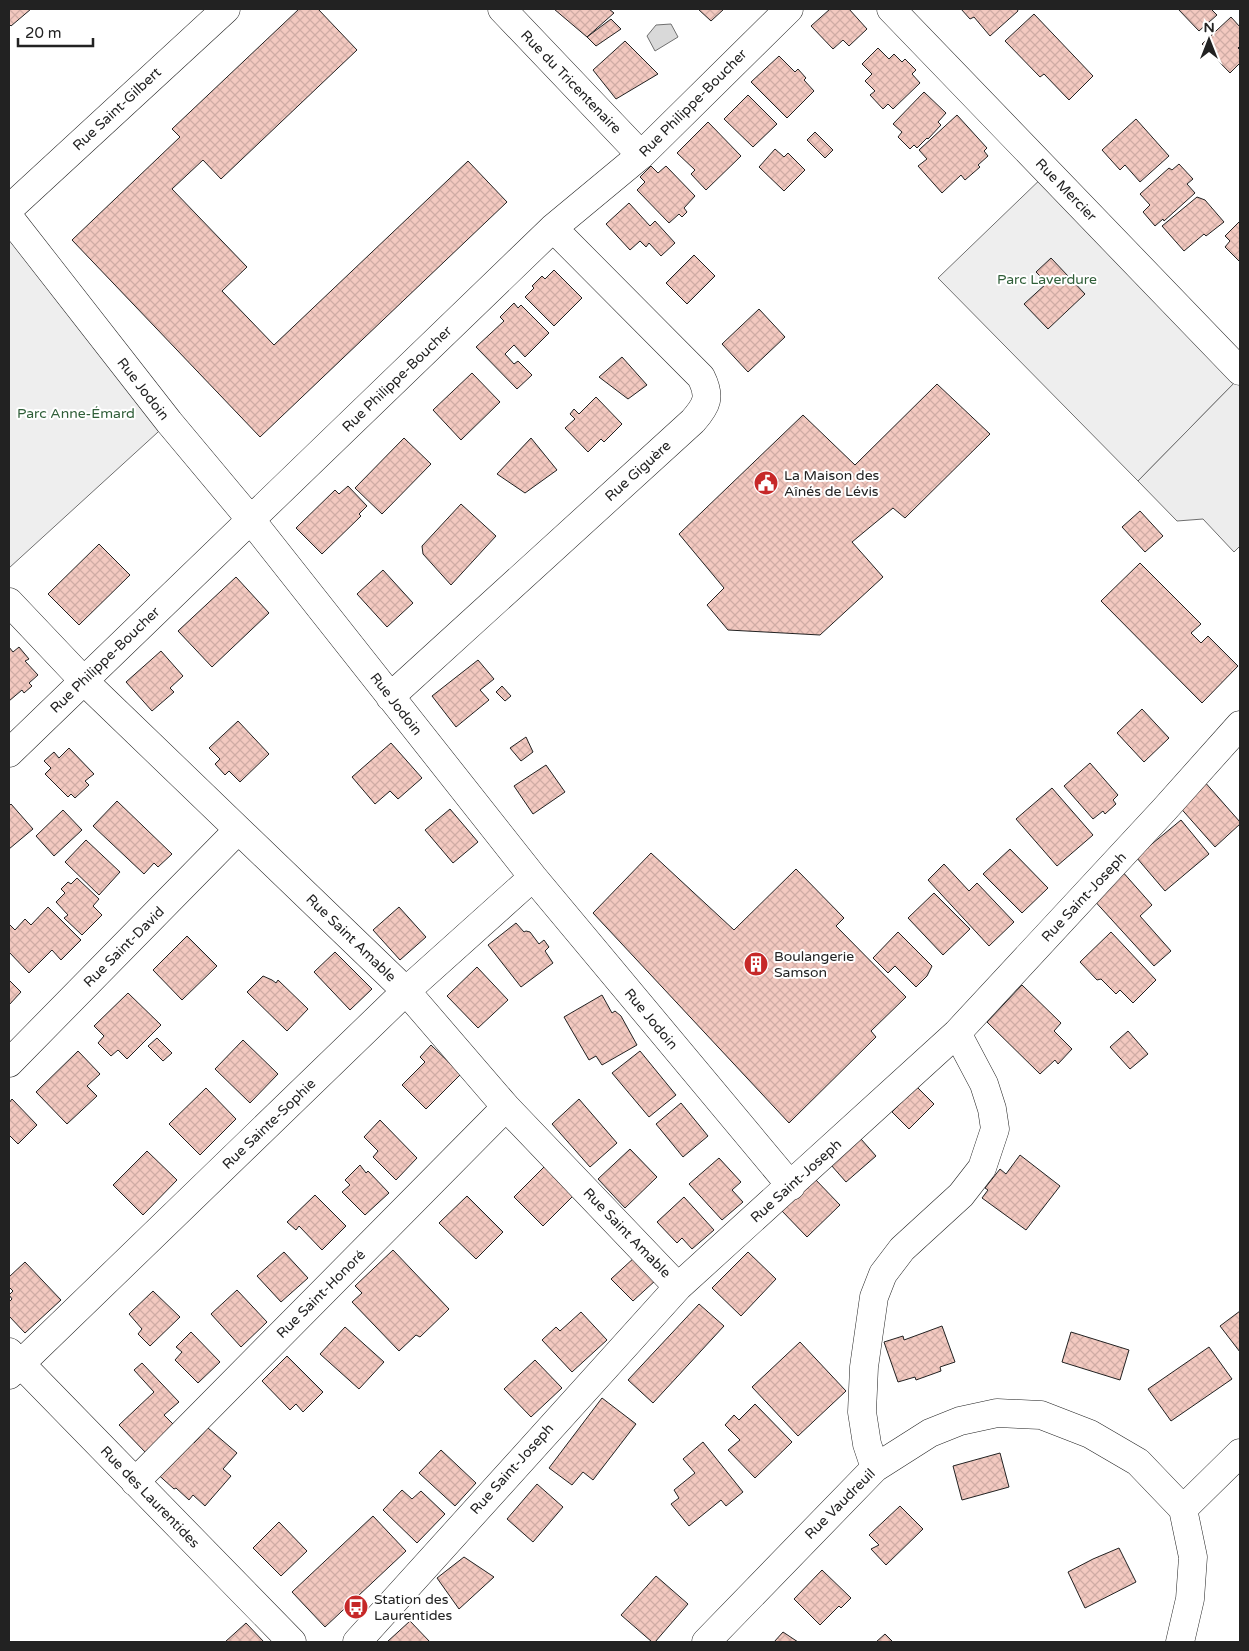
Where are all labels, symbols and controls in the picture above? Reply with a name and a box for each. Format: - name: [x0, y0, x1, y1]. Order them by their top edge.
- scale bar: [18, 15, 92, 47]
- north arrow: [1184, 15, 1234, 65]
- text: N: [1203, 19, 1215, 36]
- text: 20 m: [25, 24, 62, 42]
- street label: Rue du Tricentenaire: [517, 27, 625, 137]
- street label: Rue Philippe-Boucher: [636, 45, 751, 160]
- street label: Rue Saint-Gilbert: [69, 63, 165, 154]
- street label: Rue Mercier: [1032, 155, 1101, 225]
- park label: Parc Laverdure: [997, 271, 1097, 288]
- street label: Rue Philippe-Boucher: [339, 322, 456, 436]
- street label: Rue Jodoin: [113, 354, 173, 424]
- park label: Parc Anne-Émard: [17, 405, 135, 422]
- street label: Rue Giguère: [602, 437, 674, 505]
- place label: La Maison des Aînés de Lévis: [784, 467, 880, 500]
- public building icon: La Maison des Aînés de Lévis: [753, 470, 779, 496]
- street label: Rue Philippe-Boucher: [47, 603, 164, 717]
- street label: Rue Jodoin: [366, 669, 426, 739]
- street label: Rue Saint-Joseph: [1038, 849, 1130, 945]
- street label: Rue Saint Amable: [302, 891, 400, 985]
- street label: Rue Saint-David: [80, 903, 168, 991]
- place label: Boulangerie Samson: [774, 948, 854, 981]
- building icon: Boulangerie Samson: [743, 951, 769, 977]
- street label: Rue Jodoin: [621, 985, 681, 1053]
- street label: Rue Sainte-Sophie: [219, 1075, 319, 1173]
- street label: Rue Saint-Joseph: [747, 1136, 845, 1226]
- street label: Rue Saint Amable: [580, 1184, 674, 1282]
- street label: Rue Saint-Honoré: [273, 1246, 369, 1342]
- street label: Rue Saint-Joseph: [467, 1420, 557, 1518]
- street label: Rue des Laurentides: [97, 1442, 203, 1552]
- street label: Rue Vaudreuil: [801, 1465, 879, 1543]
- place label: Station des Laurentides: [374, 1591, 452, 1624]
- bus stop icon: Station des Laurentides: [343, 1594, 369, 1620]

